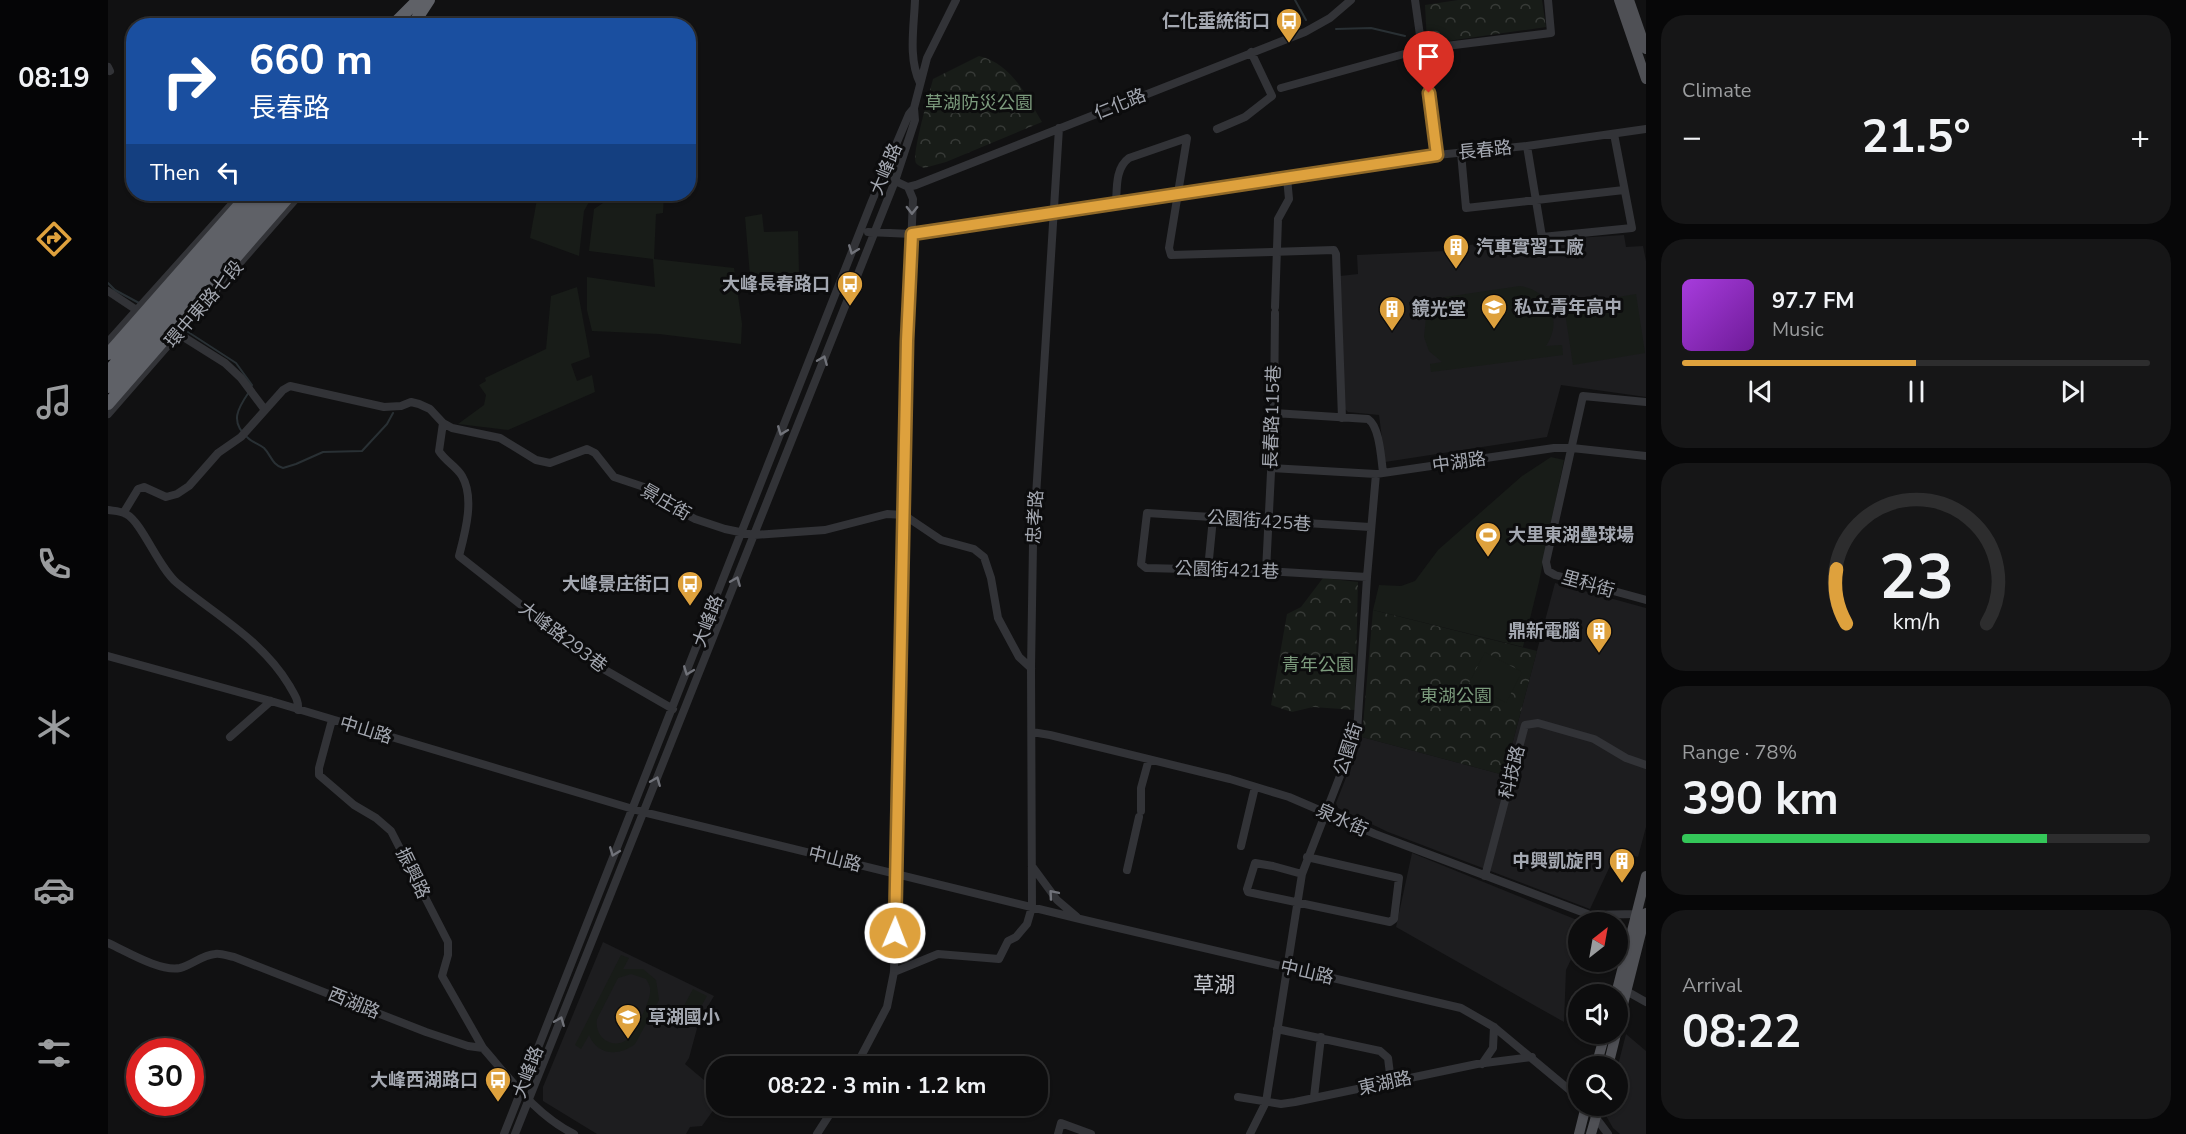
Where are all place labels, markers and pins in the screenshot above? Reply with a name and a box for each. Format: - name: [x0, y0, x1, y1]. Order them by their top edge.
- bus stop icon: 仁化垂統街口: [1274, 6, 1304, 44]
- place label: 仁化垂統街口: [1162, 9, 1270, 33]
- pin: [1403, 31, 1454, 93]
- building icon: 汽車實習工廠: [1441, 232, 1471, 270]
- place label: 汽車實習工廠: [1476, 235, 1584, 259]
- bus stop icon: 大峰長春路口: [835, 269, 865, 307]
- place label: 大峰長春路口: [722, 272, 830, 296]
- school or university icon: 私立青年高中: [1479, 292, 1509, 330]
- building icon: 鏡光堂: [1377, 294, 1407, 332]
- place label: 私立青年高中: [1514, 295, 1622, 319]
- place label: 鏡光堂: [1412, 297, 1466, 321]
- sports icon: 大里東湖壘球場: [1473, 520, 1503, 558]
- place label: 大里東湖壘球場: [1508, 523, 1634, 547]
- bus stop icon: 大峰景庄街口: [675, 569, 705, 607]
- place label: 大峰景庄街口: [562, 572, 670, 596]
- building icon: 鼎新電腦: [1584, 616, 1614, 654]
- place label: 鼎新電腦: [1508, 619, 1580, 643]
- building icon: 中興凱旋門: [1607, 846, 1637, 884]
- place label: 中興凱旋門: [1512, 849, 1602, 873]
- school or university icon: 草湖國小: [613, 1002, 643, 1040]
- place label: 草湖國小: [648, 1005, 720, 1029]
- bus stop icon: 大峰西湖路口: [483, 1065, 513, 1103]
- place label: 大峰西湖路口: [370, 1068, 478, 1092]

